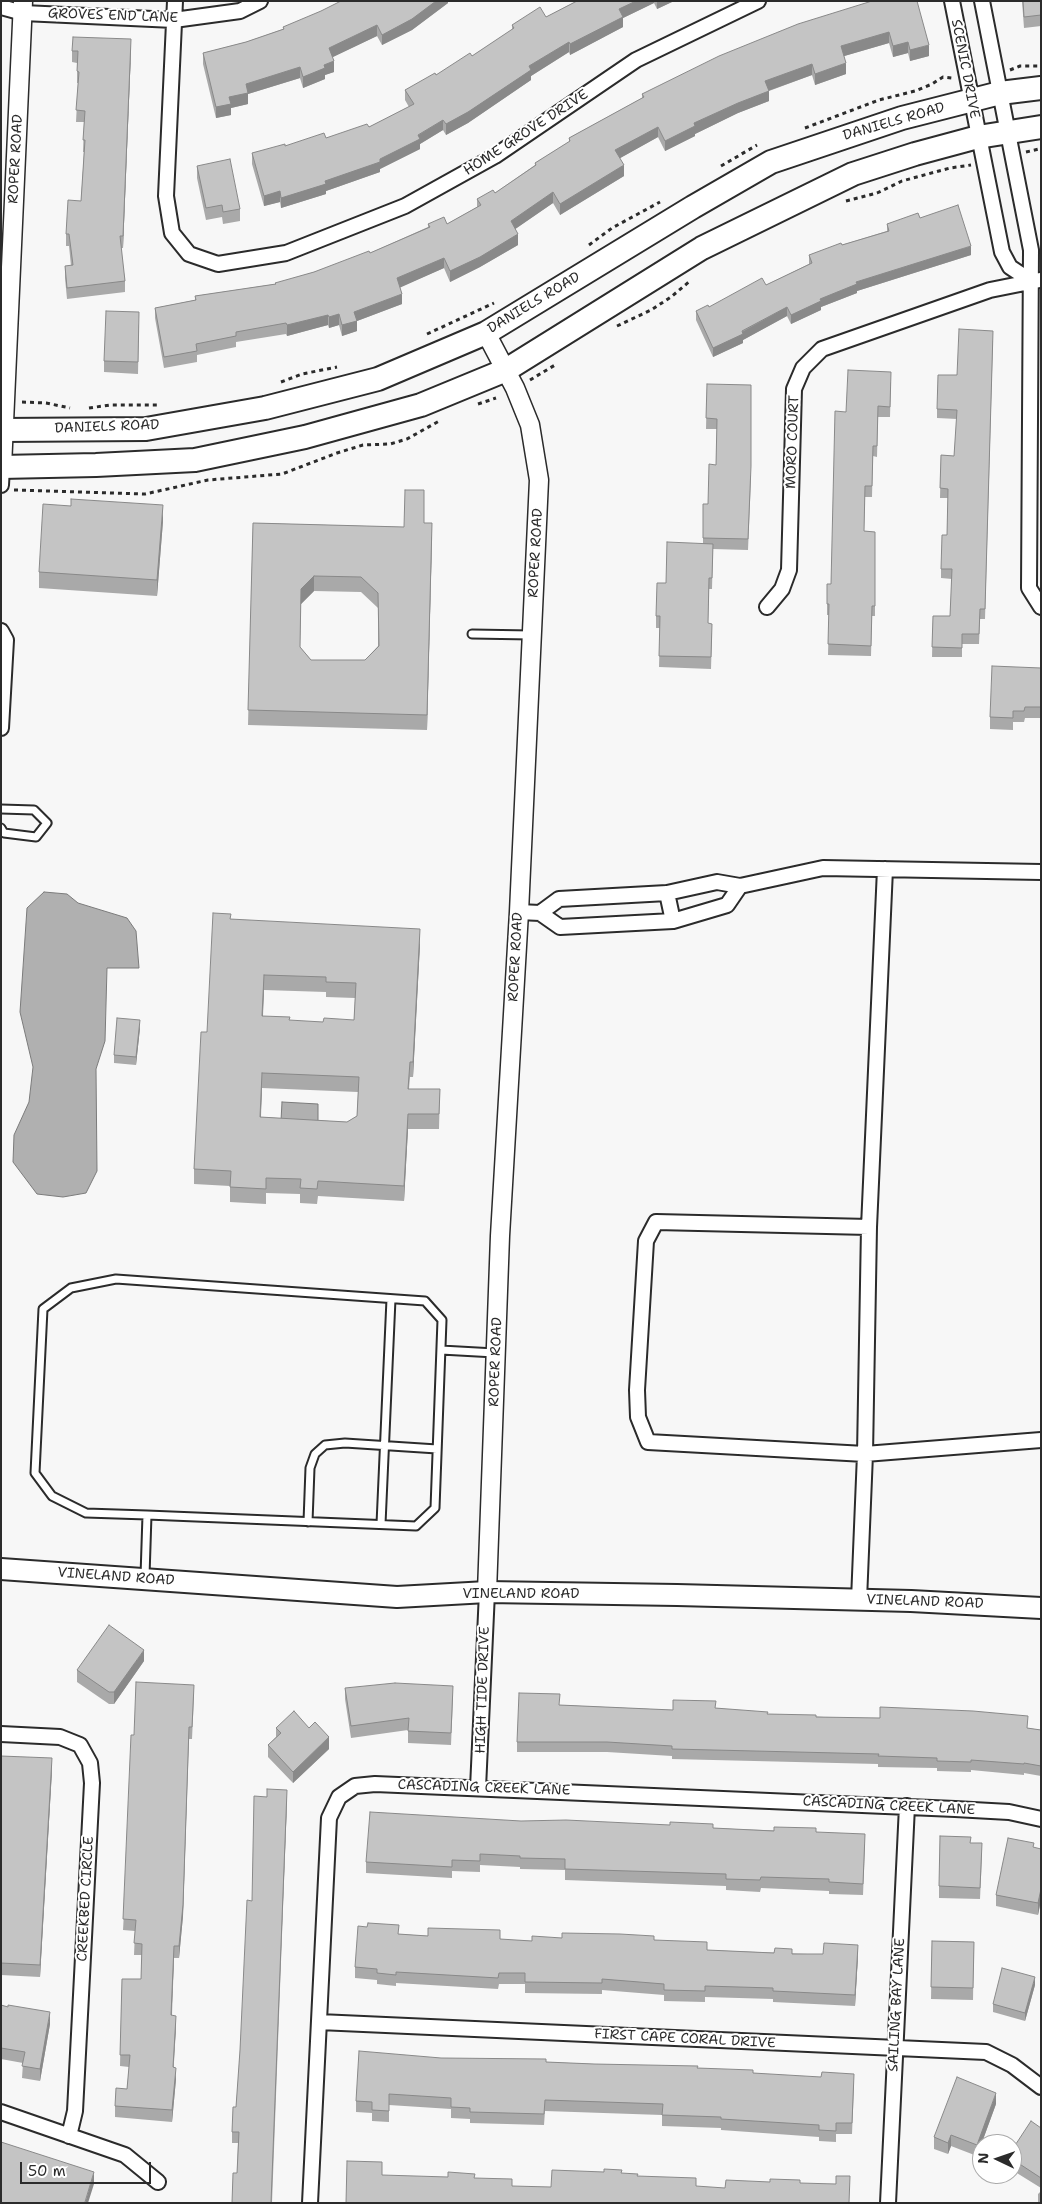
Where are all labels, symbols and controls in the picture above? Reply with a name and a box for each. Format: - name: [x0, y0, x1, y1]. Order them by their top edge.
- street label: GROVES END LANE: [47, 5, 179, 27]
- street label: SCENIC DRIVE: [947, 18, 983, 120]
- street label: HOME GROVE DRIVE: [461, 86, 591, 180]
- street label: DANIELS ROAD: [841, 99, 947, 145]
- street label: ROPER ROAD: [5, 114, 27, 204]
- street label: DANIELS ROAD: [485, 269, 583, 337]
- street label: MORO COURT: [783, 395, 803, 489]
- street label: DANIELS ROAD: [54, 417, 160, 437]
- street label: ROPER ROAD: [525, 508, 547, 598]
- street label: ROPER ROAD: [505, 912, 527, 1002]
- street label: ROPER ROAD: [486, 1317, 506, 1407]
- street label: VINELAND ROAD: [57, 1565, 175, 1589]
- street label: VINELAND ROAD: [462, 1586, 580, 1602]
- street label: VINELAND ROAD: [866, 1592, 984, 1612]
- street label: HIGH TIDE DRIVE: [472, 1626, 494, 1754]
- street label: CASCADING CREEK LANE: [397, 1777, 571, 1799]
- street label: CASCADING CREEK LANE: [802, 1793, 976, 1819]
- street label: CREEKBED CIRCLE: [74, 1836, 98, 1962]
- street label: SAILING BAY LANE: [885, 1938, 909, 2072]
- street label: FIRST CAPE CORAL DRIVE: [594, 2026, 776, 2052]
- north arrow: [972, 2134, 1022, 2184]
- scale bar: [22, 2152, 154, 2184]
- text: N: [974, 2152, 992, 2164]
- text: 50 m: [28, 2161, 66, 2181]

